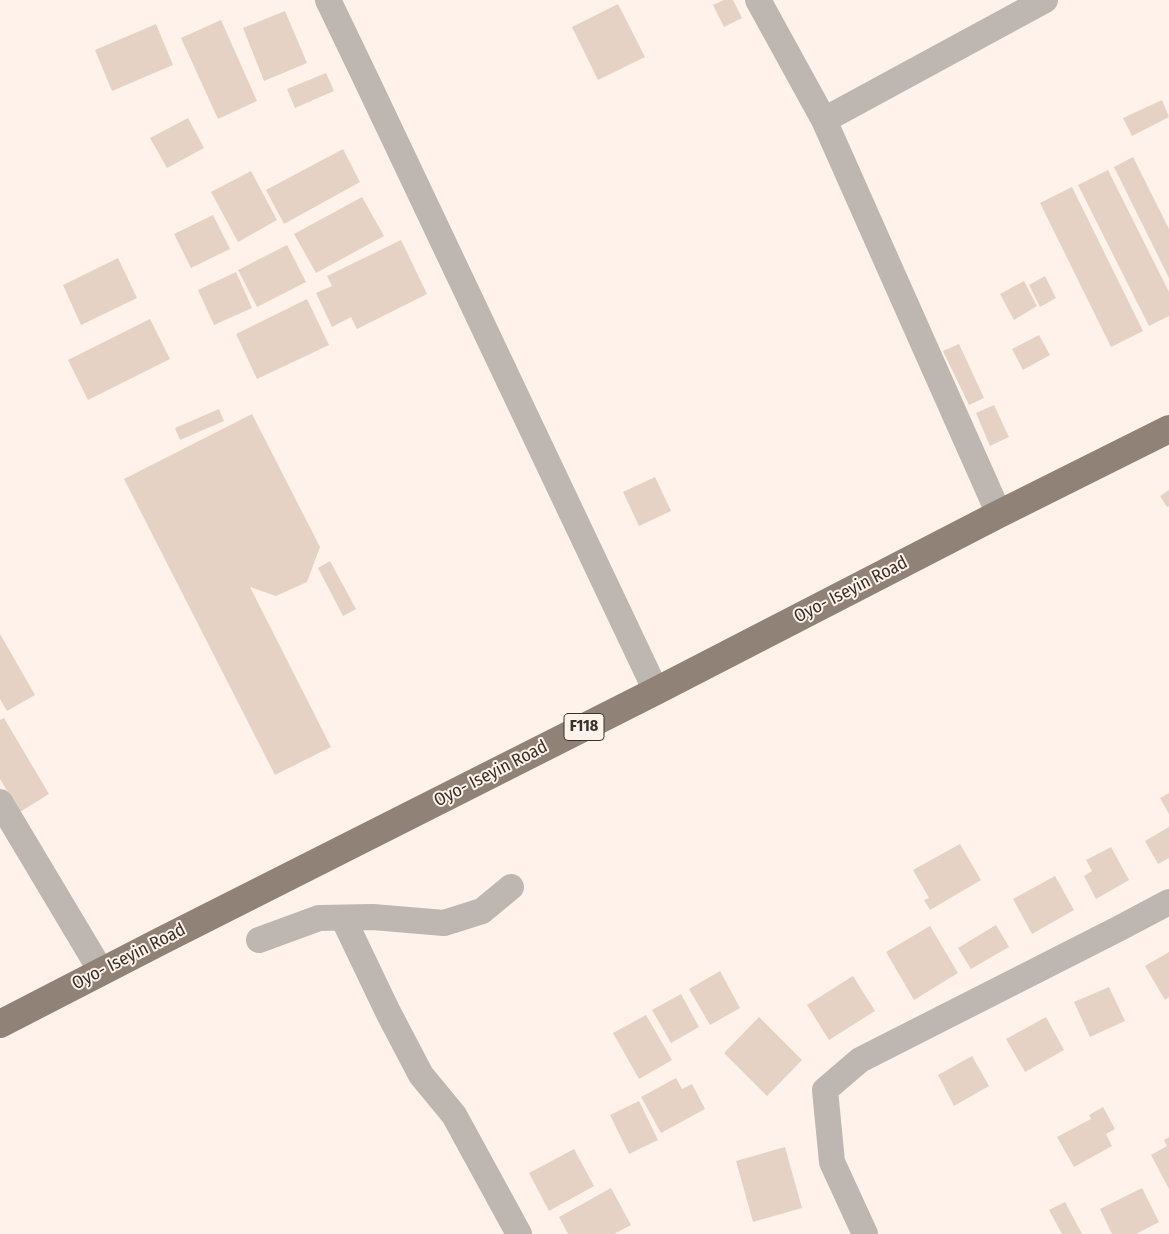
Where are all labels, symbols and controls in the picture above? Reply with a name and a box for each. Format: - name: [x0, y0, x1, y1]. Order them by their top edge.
- street label: Oyo- Iseyin Road: [791, 552, 911, 628]
- road number: F118: [564, 714, 604, 740]
- street label: Oyo- Iseyin Road: [431, 736, 551, 812]
- street label: Oyo- Iseyin Road: [69, 919, 189, 995]

